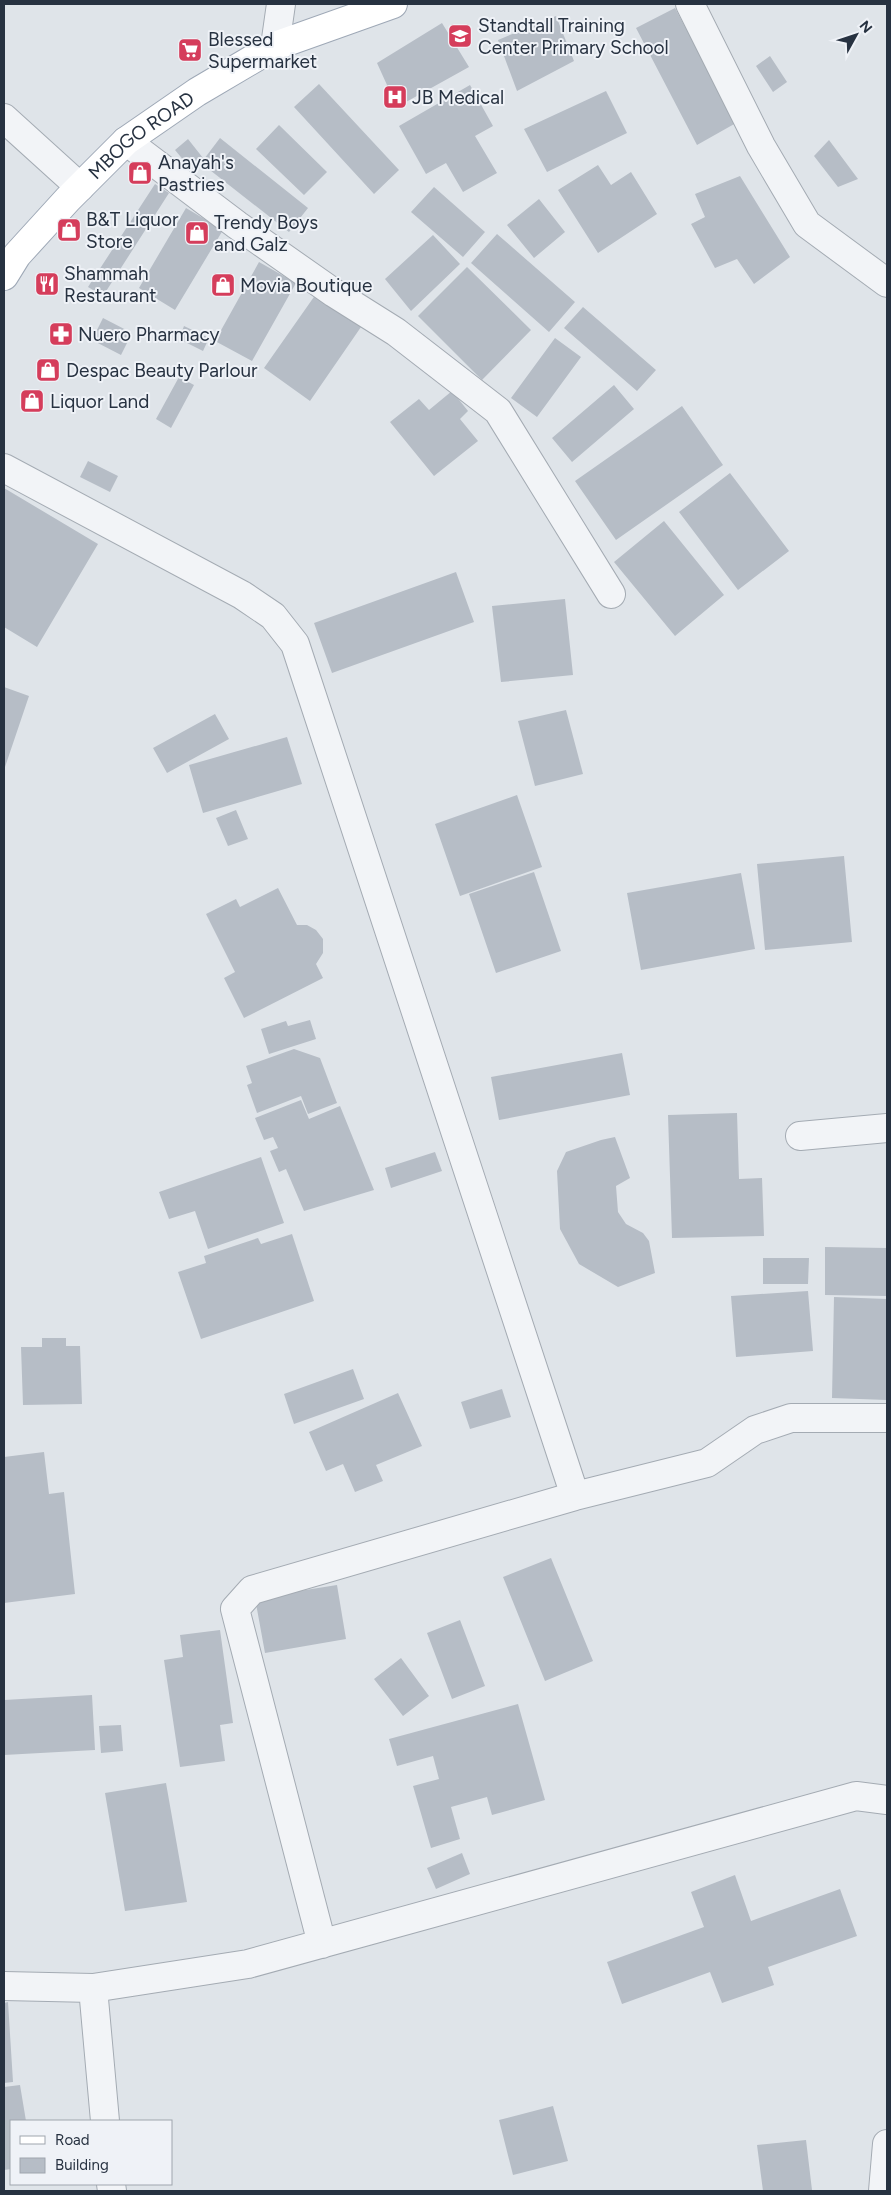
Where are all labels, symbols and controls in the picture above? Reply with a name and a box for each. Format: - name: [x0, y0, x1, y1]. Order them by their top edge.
- north arrow: [831, 10, 881, 60]
- place label: Standtall Training Center Primary School: [478, 14, 669, 59]
- text: N: [856, 17, 876, 37]
- school or university icon: Standtall Training Center Primary School: [447, 23, 473, 49]
- place label: Blessed Supermarket: [208, 28, 317, 73]
- supermarket icon: Blessed Supermarket: [177, 37, 203, 63]
- hospital icon: JB Medical: [382, 84, 408, 110]
- place label: JB Medical: [412, 86, 504, 109]
- street label: MBOGO ROAD: [84, 87, 199, 184]
- place label: Anayah's Pastries: [158, 151, 234, 196]
- shop icon: Anayah's Pastries: [127, 160, 153, 186]
- place label: B&T Liquor Store: [86, 208, 179, 253]
- place label: Trendy Boys and Galz: [214, 211, 318, 256]
- shop icon: B&T Liquor Store: [56, 217, 82, 243]
- shop icon: Trendy Boys and Galz: [184, 220, 210, 246]
- place label: Shammah Restaurant: [64, 262, 156, 307]
- restaurant icon: Shammah Restaurant: [34, 271, 60, 297]
- shop icon: Movia Boutique: [210, 272, 236, 298]
- place label: Movia Boutique: [240, 274, 372, 297]
- pharmacy icon: Nuero Pharmacy: [48, 321, 74, 347]
- place label: Nuero Pharmacy: [78, 323, 219, 346]
- shop icon: Despac Beauty Parlour: [35, 357, 61, 383]
- place label: Despac Beauty Parlour: [66, 359, 258, 382]
- shop icon: Liquor Land: [19, 388, 45, 414]
- place label: Liquor Land: [50, 390, 149, 413]
- legend: [10, 2120, 172, 2185]
- text: Road: [55, 2131, 90, 2149]
- text: Building: [55, 2156, 109, 2174]

